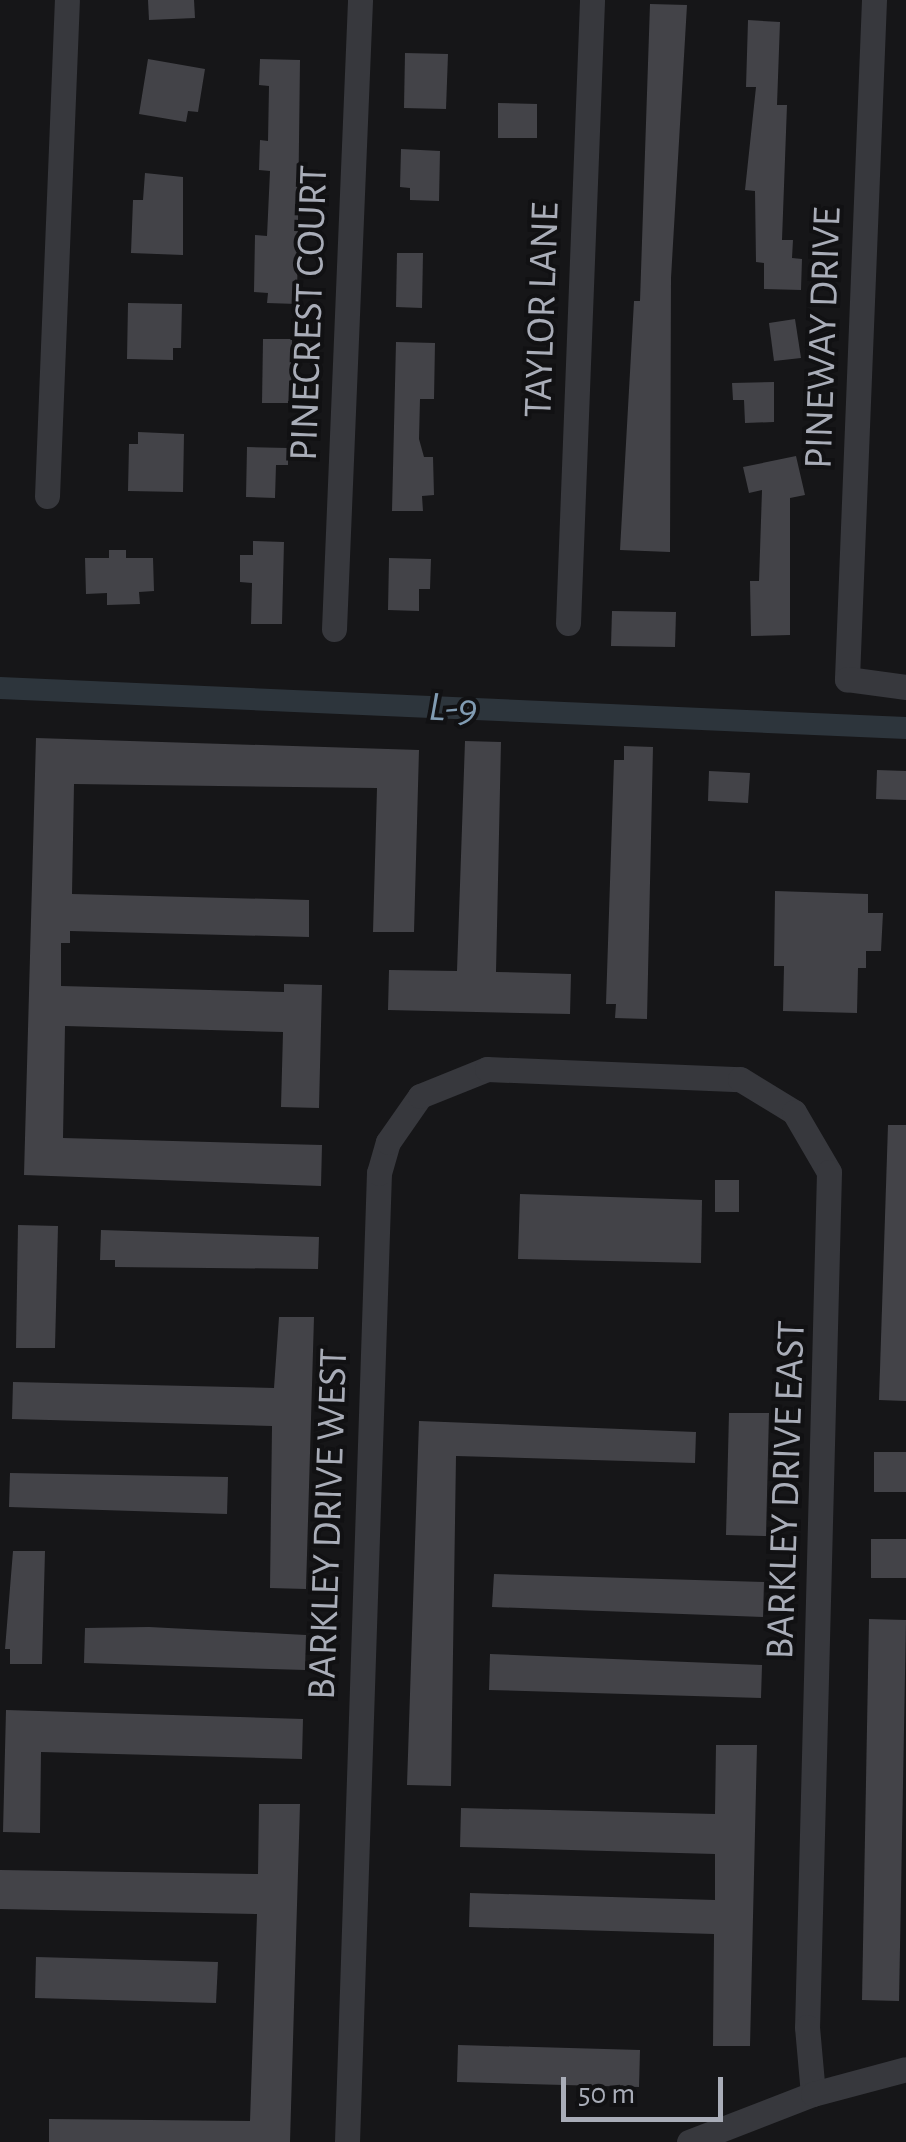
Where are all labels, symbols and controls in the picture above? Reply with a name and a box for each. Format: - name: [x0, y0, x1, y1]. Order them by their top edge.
- street label: PINECREST COURT: [280, 164, 338, 462]
- street label: TAYLOR LANE: [514, 201, 570, 419]
- street label: PINEWAY DRIVE: [794, 206, 852, 470]
- water label: L-9: [427, 682, 479, 734]
- street label: BARKLEY DRIVE EAST: [756, 1320, 816, 1660]
- street label: BARKLEY DRIVE WEST: [298, 1347, 358, 1701]
- scale bar: [566, 2057, 728, 2119]
- text: 50 m: [578, 2079, 635, 2109]

